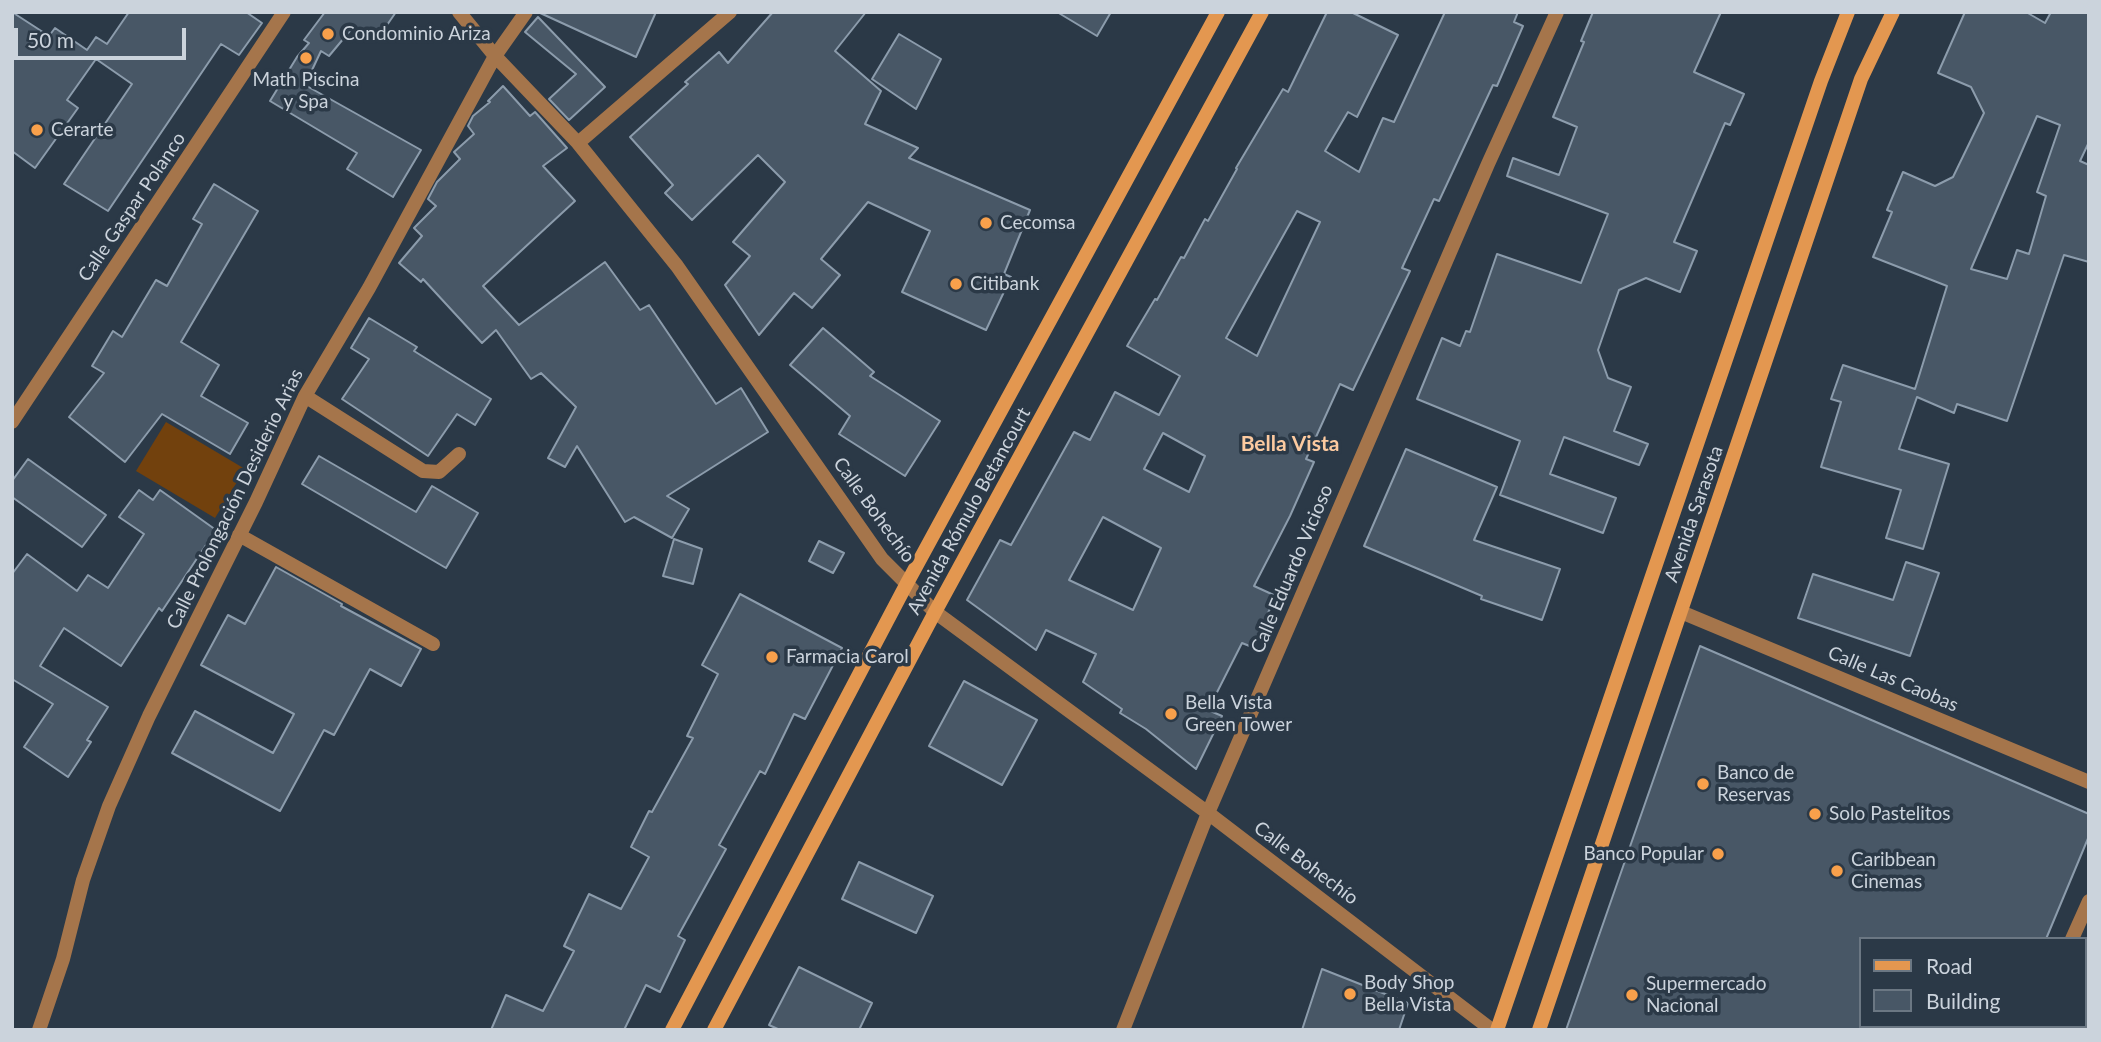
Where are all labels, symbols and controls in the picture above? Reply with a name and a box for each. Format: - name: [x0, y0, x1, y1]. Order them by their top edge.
- scale bar: [18, 14, 189, 58]
- place label: Condominio Ariza: [342, 23, 491, 45]
- marker: Condominio Ariza: [320, 26, 336, 42]
- text: 50 m: [27, 27, 74, 52]
- marker: Math Piscina y Spa: [298, 50, 314, 66]
- place label: Math Piscina y Spa: [253, 69, 359, 113]
- place label: Cerarte: [51, 119, 113, 141]
- marker: Cerarte: [29, 122, 45, 138]
- street label: Calle Gaspar Polanco: [74, 128, 190, 286]
- place label: Cecomsa: [1000, 212, 1076, 234]
- marker: Cecomsa: [978, 215, 994, 231]
- place label: Citibank: [970, 273, 1039, 295]
- marker: Citibank: [948, 276, 964, 292]
- street label: Calle Prolongación Desiderio Arias: [162, 365, 308, 633]
- street label: Avenida Rómulo Betancourt: [903, 404, 1035, 618]
- district label: Bella Vista: [1241, 431, 1339, 457]
- street label: Avenida Sarasota: [1660, 443, 1728, 585]
- street label: Calle Bohechío: [828, 453, 920, 567]
- street label: Calle Eduardo Vicioso: [1246, 481, 1338, 657]
- street label: Calle Las Caobas: [1824, 641, 1962, 717]
- place label: Farmacia Carol: [786, 646, 909, 668]
- marker: Farmacia Carol: [764, 649, 780, 665]
- place label: Bella Vista Green Tower: [1185, 692, 1292, 736]
- marker: Bella Vista Green Tower: [1163, 706, 1179, 722]
- place label: Banco de Reservas: [1717, 762, 1794, 806]
- marker: Banco de Reservas: [1695, 776, 1711, 792]
- place label: Solo Pastelitos: [1829, 803, 1951, 825]
- marker: Solo Pastelitos: [1807, 806, 1823, 822]
- street label: Calle Bohechío: [1249, 816, 1363, 910]
- place label: Banco Popular: [1584, 843, 1704, 865]
- marker: Banco Popular: [1710, 846, 1726, 862]
- place label: Caribbean Cinemas: [1851, 849, 1936, 893]
- marker: Caribbean Cinemas: [1829, 863, 1845, 879]
- legend: [1860, 937, 2087, 1028]
- text: Road: [1926, 953, 1973, 978]
- place label: Body Shop Bella Vista: [1364, 972, 1454, 1016]
- place label: Supermercado Nacional: [1646, 973, 1766, 1017]
- marker: Body Shop Bella Vista: [1342, 986, 1358, 1002]
- marker: Supermercado Nacional: [1624, 987, 1640, 1003]
- text: Building: [1926, 988, 2001, 1013]

